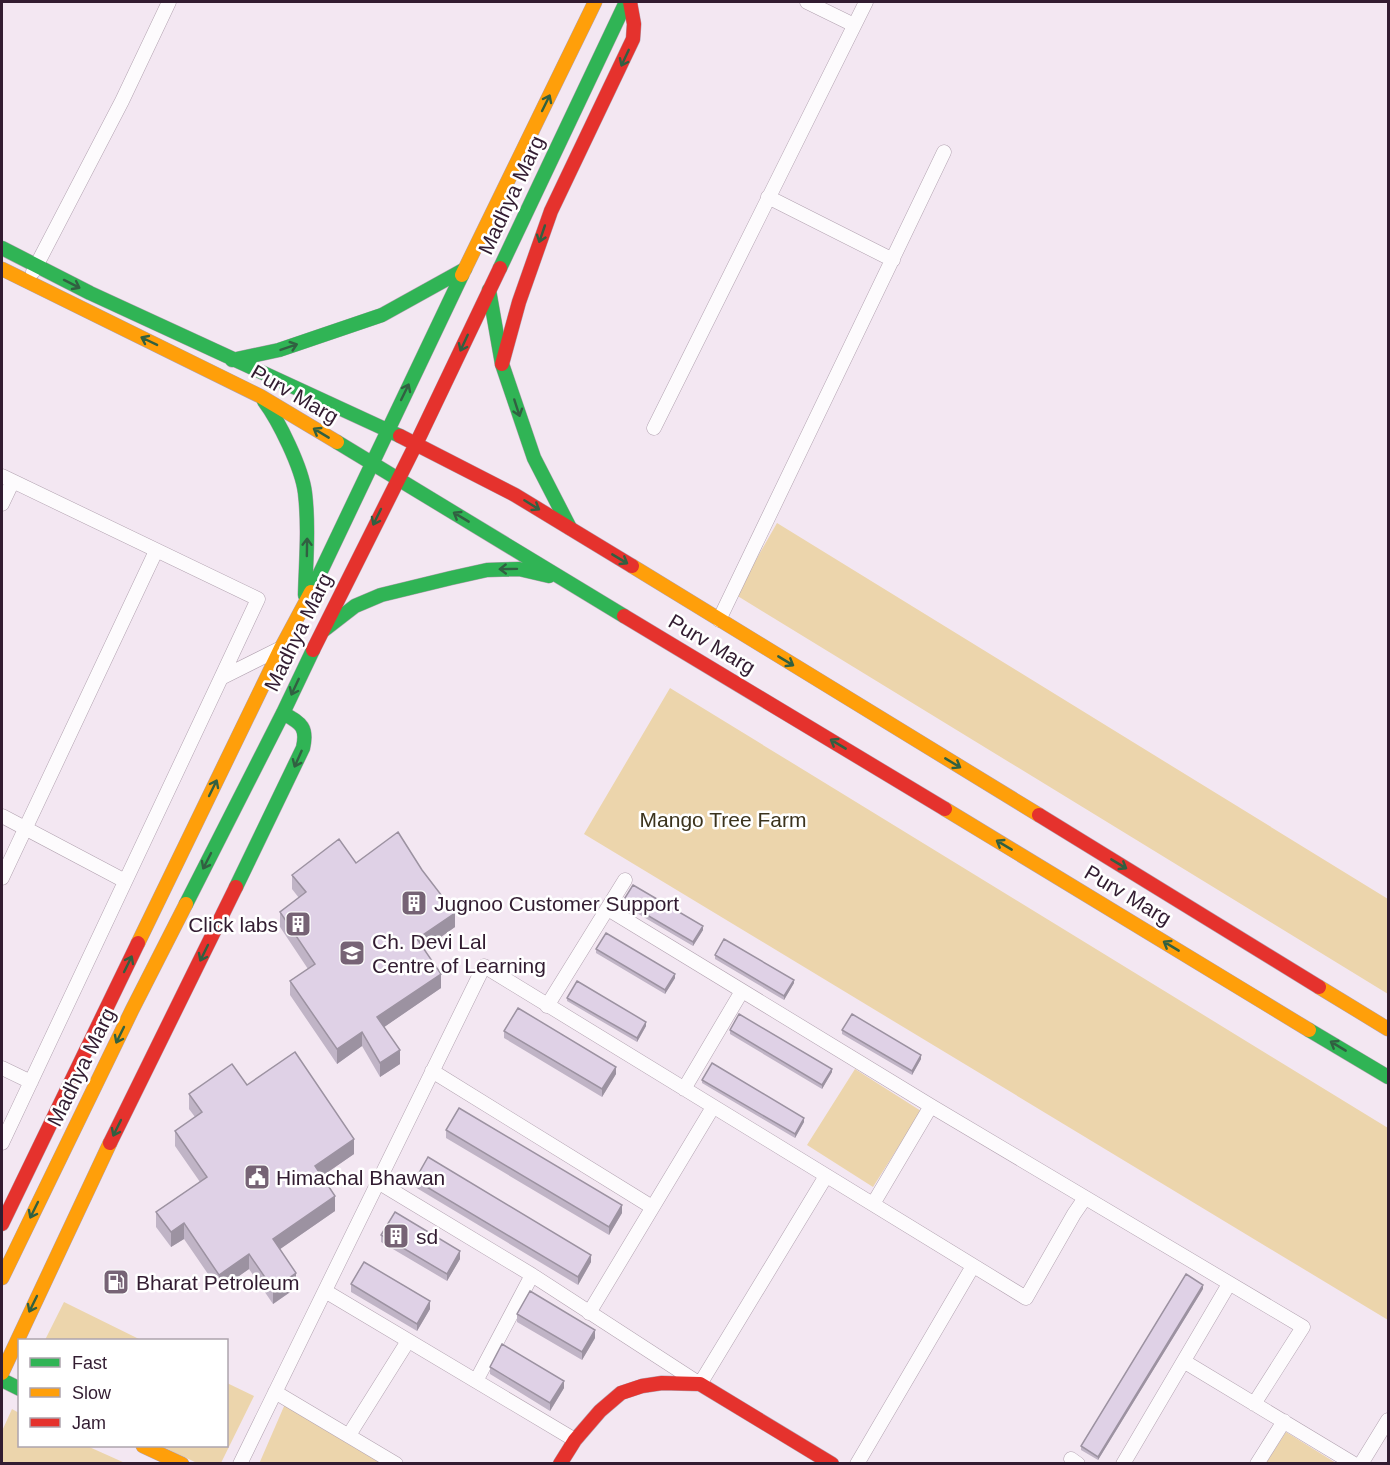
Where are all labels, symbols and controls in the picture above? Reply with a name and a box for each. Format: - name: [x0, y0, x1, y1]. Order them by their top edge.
- one-way arrow: [618, 48, 630, 66]
- one-way arrow: [540, 94, 552, 112]
- street label: Madhya Marg: [473, 132, 549, 258]
- one-way arrow: [536, 225, 547, 243]
- one-way arrow: [63, 278, 80, 290]
- one-way arrow: [458, 333, 470, 351]
- one-way arrow: [140, 335, 158, 346]
- one-way arrow: [279, 341, 298, 352]
- street label: Purv Marg: [247, 360, 343, 428]
- one-way arrow: [400, 383, 412, 401]
- one-way arrow: [512, 398, 523, 417]
- one-way arrow: [313, 427, 330, 439]
- one-way arrow: [523, 500, 540, 512]
- one-way arrow: [371, 508, 383, 526]
- one-way arrow: [453, 511, 470, 523]
- one-way arrow: [301, 538, 313, 558]
- one-way arrow: [611, 554, 628, 566]
- one-way arrow: [499, 563, 519, 575]
- street label: Madhya Marg: [260, 569, 336, 695]
- street label: Purv Marg: [665, 609, 759, 679]
- one-way arrow: [777, 655, 794, 667]
- one-way arrow: [288, 677, 300, 695]
- one-way arrow: [829, 738, 846, 751]
- one-way arrow: [292, 750, 303, 768]
- one-way arrow: [944, 757, 961, 769]
- one-way arrow: [207, 780, 219, 798]
- park label: Mango Tree Farm: [640, 808, 806, 831]
- one-way arrow: [996, 839, 1013, 851]
- one-way arrow: [201, 852, 213, 870]
- one-way arrow: [1110, 859, 1127, 871]
- street label: Purv Marg: [1081, 860, 1175, 930]
- building icon: Jugnoo Customer Support: [399, 888, 429, 918]
- place label: Jugnoo Customer Support: [434, 892, 679, 915]
- building icon: Click labs: [283, 909, 313, 939]
- place label: Click labs: [188, 913, 278, 936]
- place label: Ch. Devi Lal Centre of Learning: [372, 930, 546, 977]
- school or university icon: Ch. Devi Lal Centre of Learning: [337, 938, 367, 968]
- one-way arrow: [1163, 939, 1180, 951]
- one-way arrow: [198, 944, 209, 962]
- one-way arrow: [122, 955, 134, 973]
- street label: Madhya Marg: [43, 1004, 119, 1130]
- one-way arrow: [113, 1026, 125, 1044]
- one-way arrow: [1330, 1040, 1347, 1052]
- one-way arrow: [111, 1119, 123, 1137]
- public building icon: Himachal Bhawan: [242, 1162, 272, 1192]
- place label: Himachal Bhawan: [276, 1166, 445, 1189]
- one-way arrow: [28, 1201, 40, 1219]
- building icon: sd: [381, 1221, 411, 1251]
- place label: sd: [416, 1225, 438, 1248]
- fuel station icon: Bharat Petroleum: [101, 1267, 131, 1297]
- place label: Bharat Petroleum: [136, 1271, 299, 1294]
- one-way arrow: [26, 1294, 38, 1312]
- legend: [18, 1339, 228, 1447]
- text: Fast: [72, 1353, 107, 1373]
- text: Slow: [72, 1383, 112, 1403]
- text: Jam: [72, 1413, 106, 1433]

